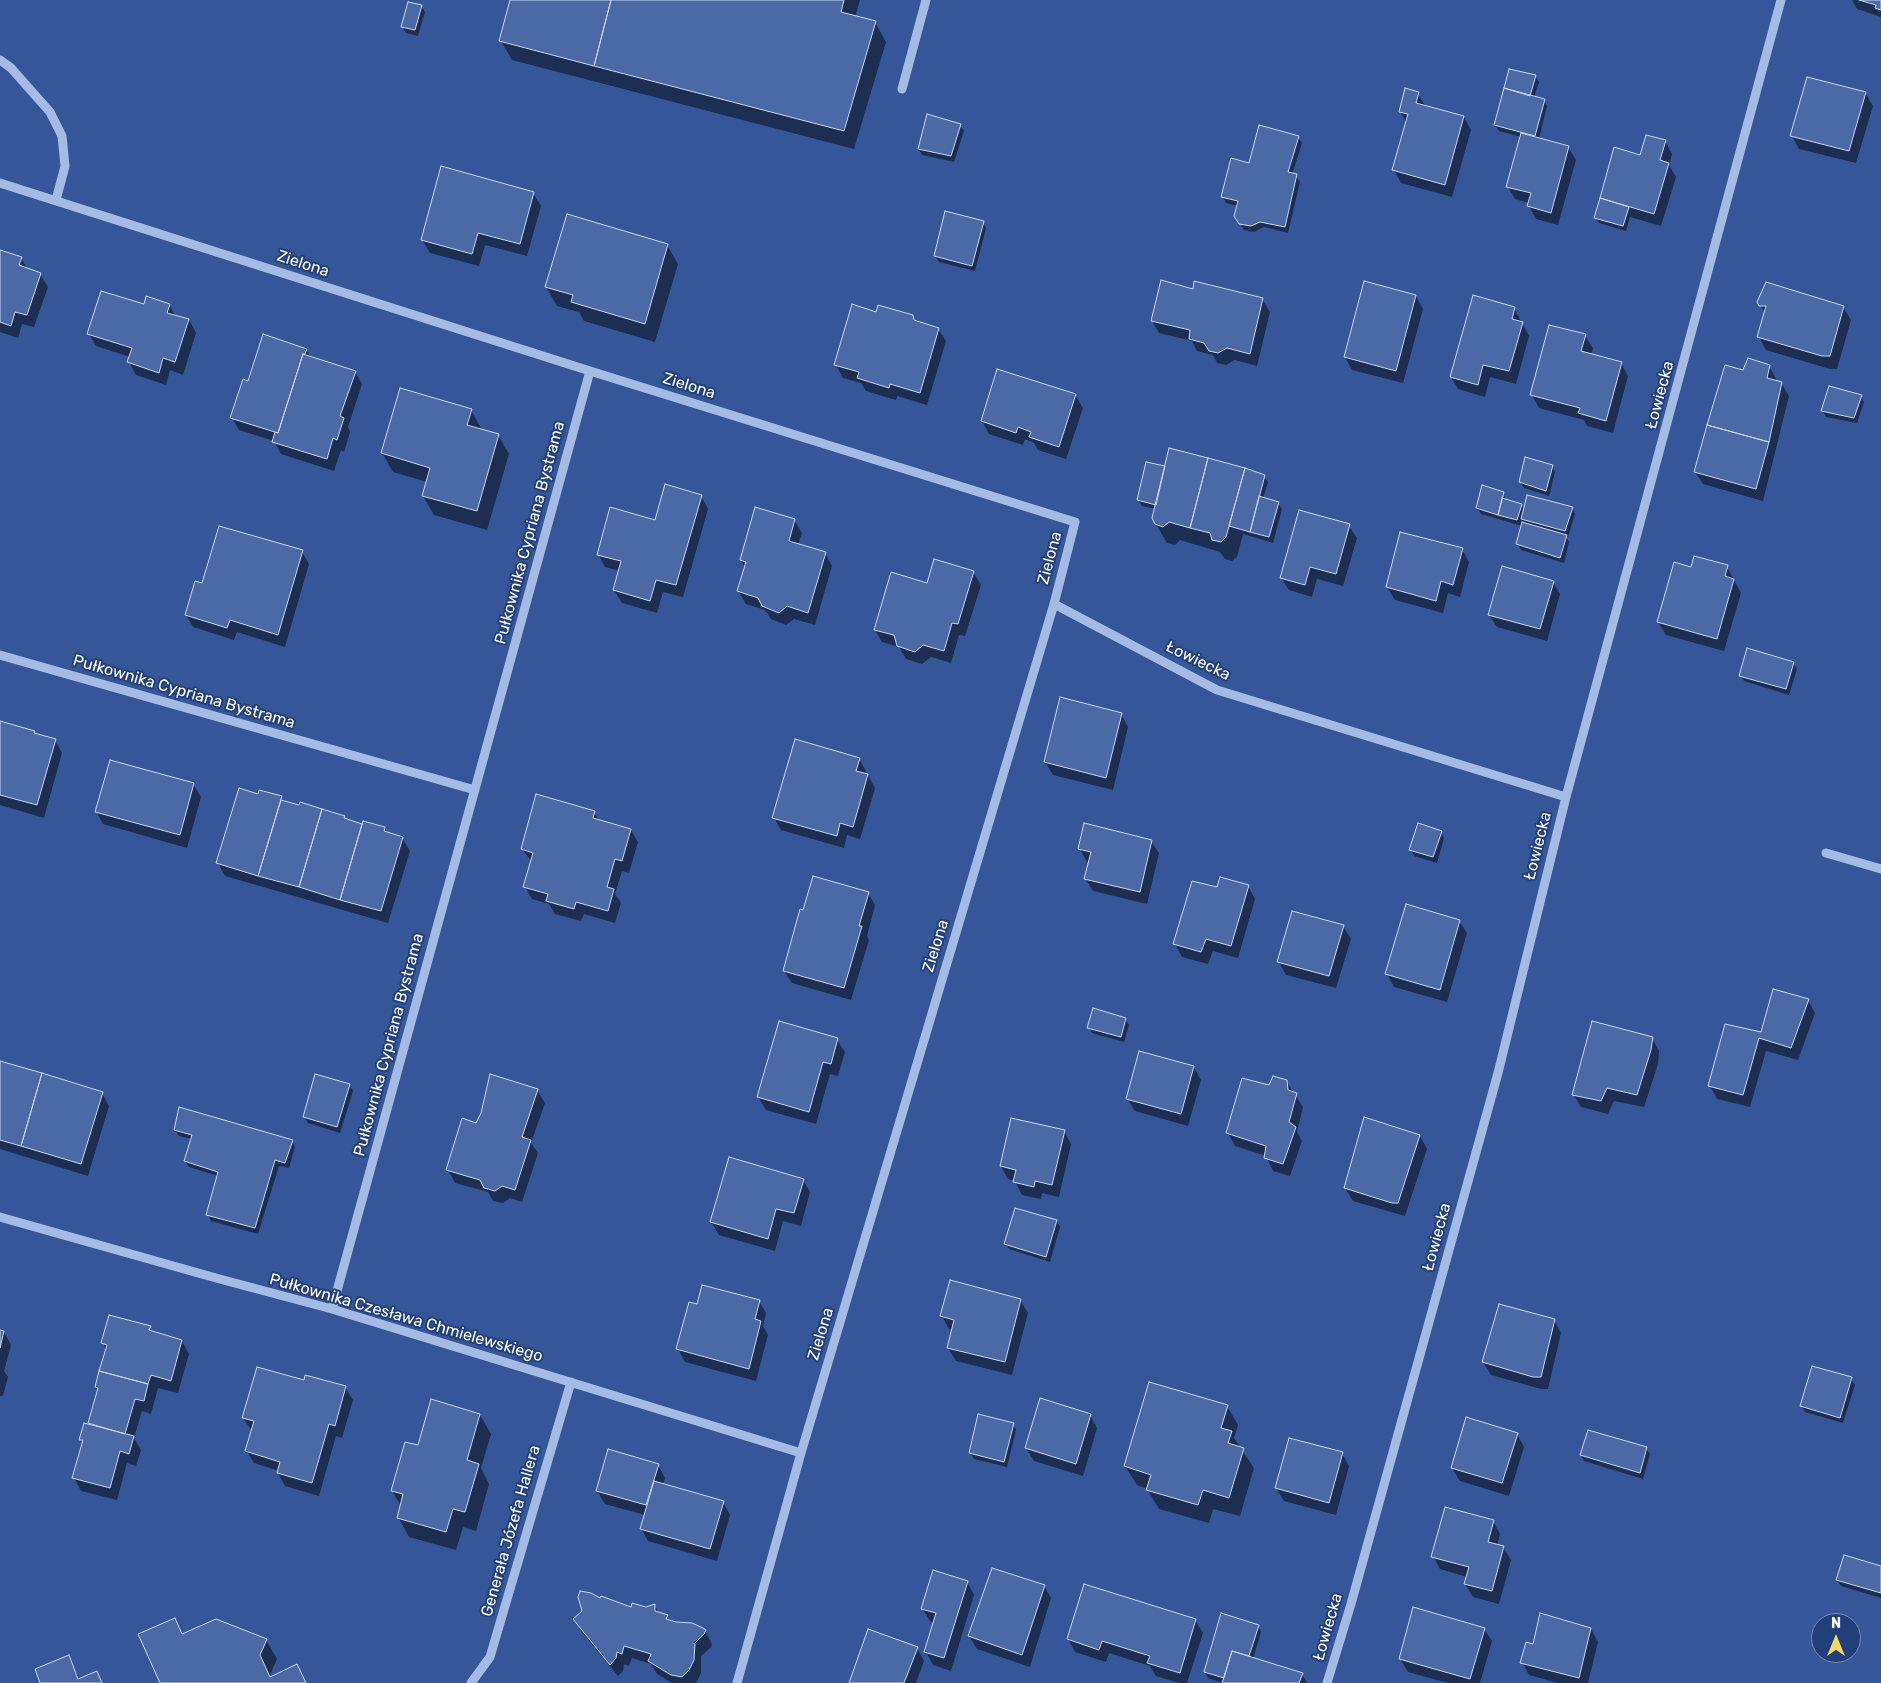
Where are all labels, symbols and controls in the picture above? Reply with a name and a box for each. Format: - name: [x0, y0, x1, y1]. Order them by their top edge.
- street label: Zielona: [274, 247, 332, 281]
- street label: Łowiecka: [1642, 359, 1678, 431]
- street label: Zielona: [660, 369, 718, 403]
- street label: Pułkownika Cypriana Bystrama: [491, 419, 569, 647]
- street label: Zielona: [1034, 529, 1066, 587]
- street label: Łowiecka: [1163, 637, 1233, 685]
- street label: Pułkownika Cypriana Bystrama: [71, 651, 297, 733]
- street label: Łowiecka: [1520, 810, 1556, 882]
- street label: Zielona: [919, 917, 953, 975]
- street label: Pułkownika Cypriana Bystrama: [350, 931, 428, 1159]
- street label: Łowiecka: [1419, 1201, 1455, 1273]
- street label: Pułkownika Czesława Chmielewskiego: [267, 1270, 545, 1366]
- street label: Zielona: [804, 1305, 838, 1363]
- street label: Generała Józefa Hallera: [477, 1443, 545, 1619]
- street label: Łowiecka: [1309, 1591, 1347, 1663]
- north arrow: [1811, 1613, 1861, 1663]
- text: N: [1831, 1615, 1841, 1632]

